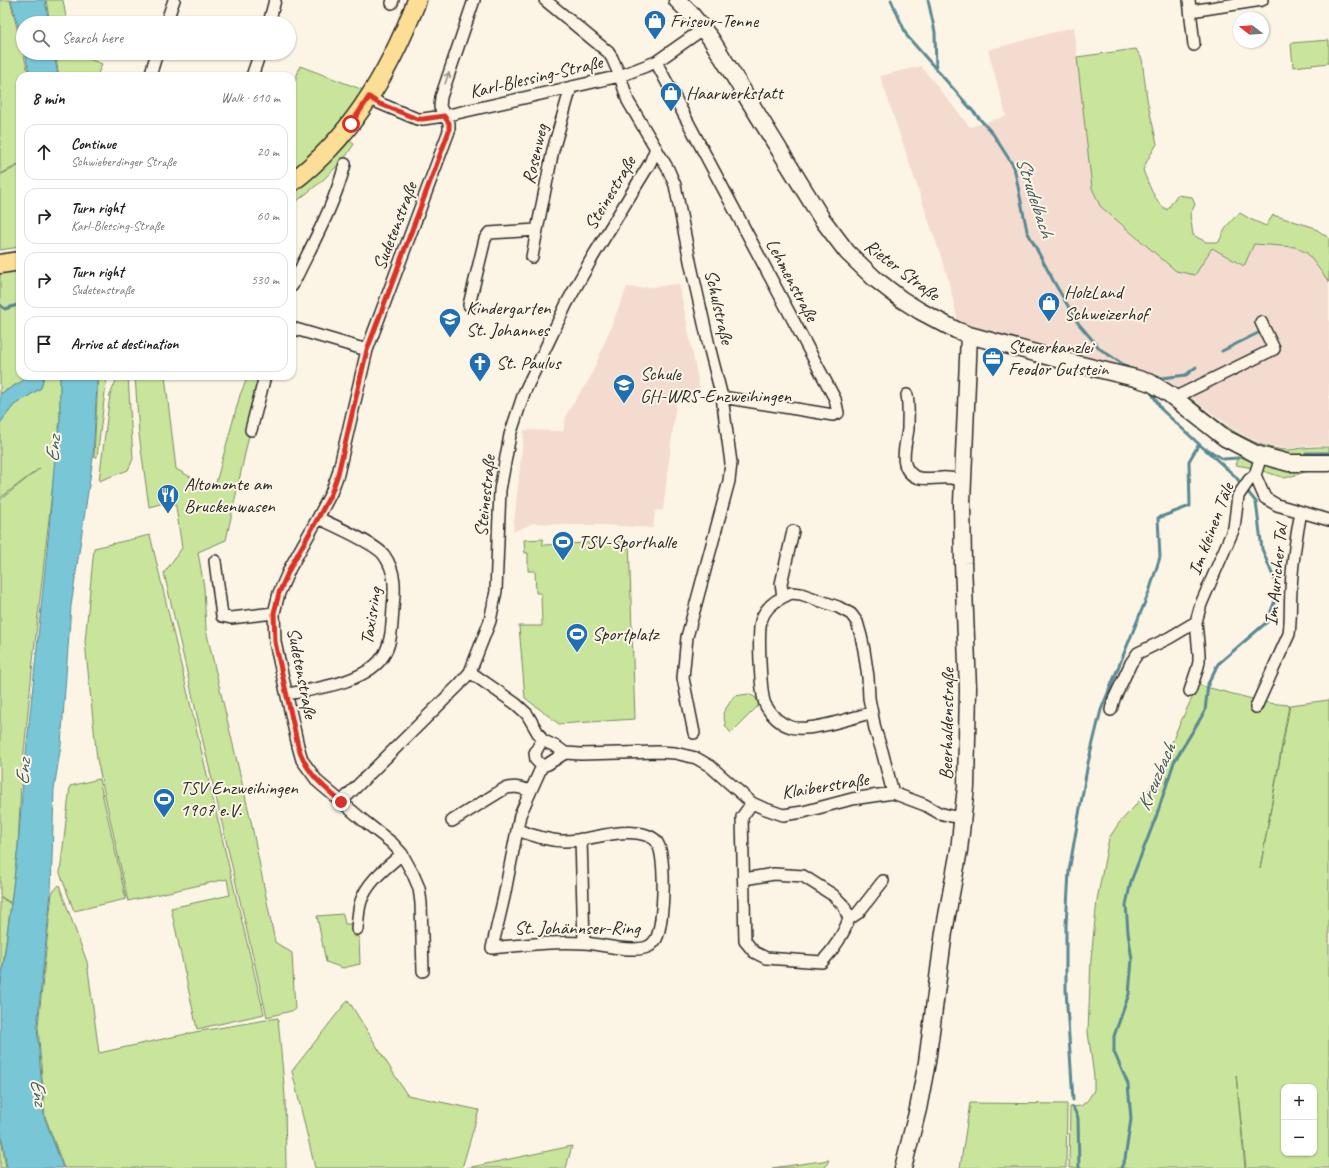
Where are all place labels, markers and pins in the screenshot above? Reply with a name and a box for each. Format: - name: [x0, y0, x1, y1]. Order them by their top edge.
- shop icon: Friseur-Tenne: [642, 8, 668, 41]
- place label: Friseur-Tenne: [670, 9, 760, 33]
- shop icon: Haarwerkstatt: [658, 80, 684, 113]
- place label: Haarwerkstatt: [686, 81, 785, 105]
- place label: HolzLand Schweizerhof: [1064, 280, 1152, 326]
- shop icon: HolzLand Schweizerhof: [1036, 290, 1062, 323]
- place label: Kindergarten St. Johannes: [466, 296, 551, 342]
- school or university icon: Kindergarten St. Johannes: [437, 306, 463, 339]
- place label: Steuerkanzlei Feodor Gutstein: [1008, 335, 1110, 381]
- office icon: Steuerkanzlei Feodor Gutstein: [980, 345, 1006, 378]
- church icon: St. Paulus: [467, 350, 493, 383]
- place label: St. Paulus: [496, 351, 562, 375]
- place label: Schule GH-WRS-Enzweihingen: [640, 362, 792, 408]
- school or university icon: Schule GH-WRS-Enzweihingen: [611, 372, 637, 405]
- place label: Altomonte am Bruckenwasen: [184, 472, 275, 518]
- restaurant icon: Altomonte am Bruckenwasen: [155, 482, 181, 515]
- sports icon: TSV-Sporthalle: [550, 529, 576, 562]
- place label: TSV-Sporthalle: [578, 530, 678, 554]
- sports icon: Sportplatz: [564, 621, 590, 654]
- place label: Sportplatz: [592, 622, 661, 646]
- place label: TSV Enzweihingen 1907 e.V.: [180, 776, 298, 822]
- sports icon: TSV Enzweihingen 1907 e.V.: [151, 786, 177, 819]

